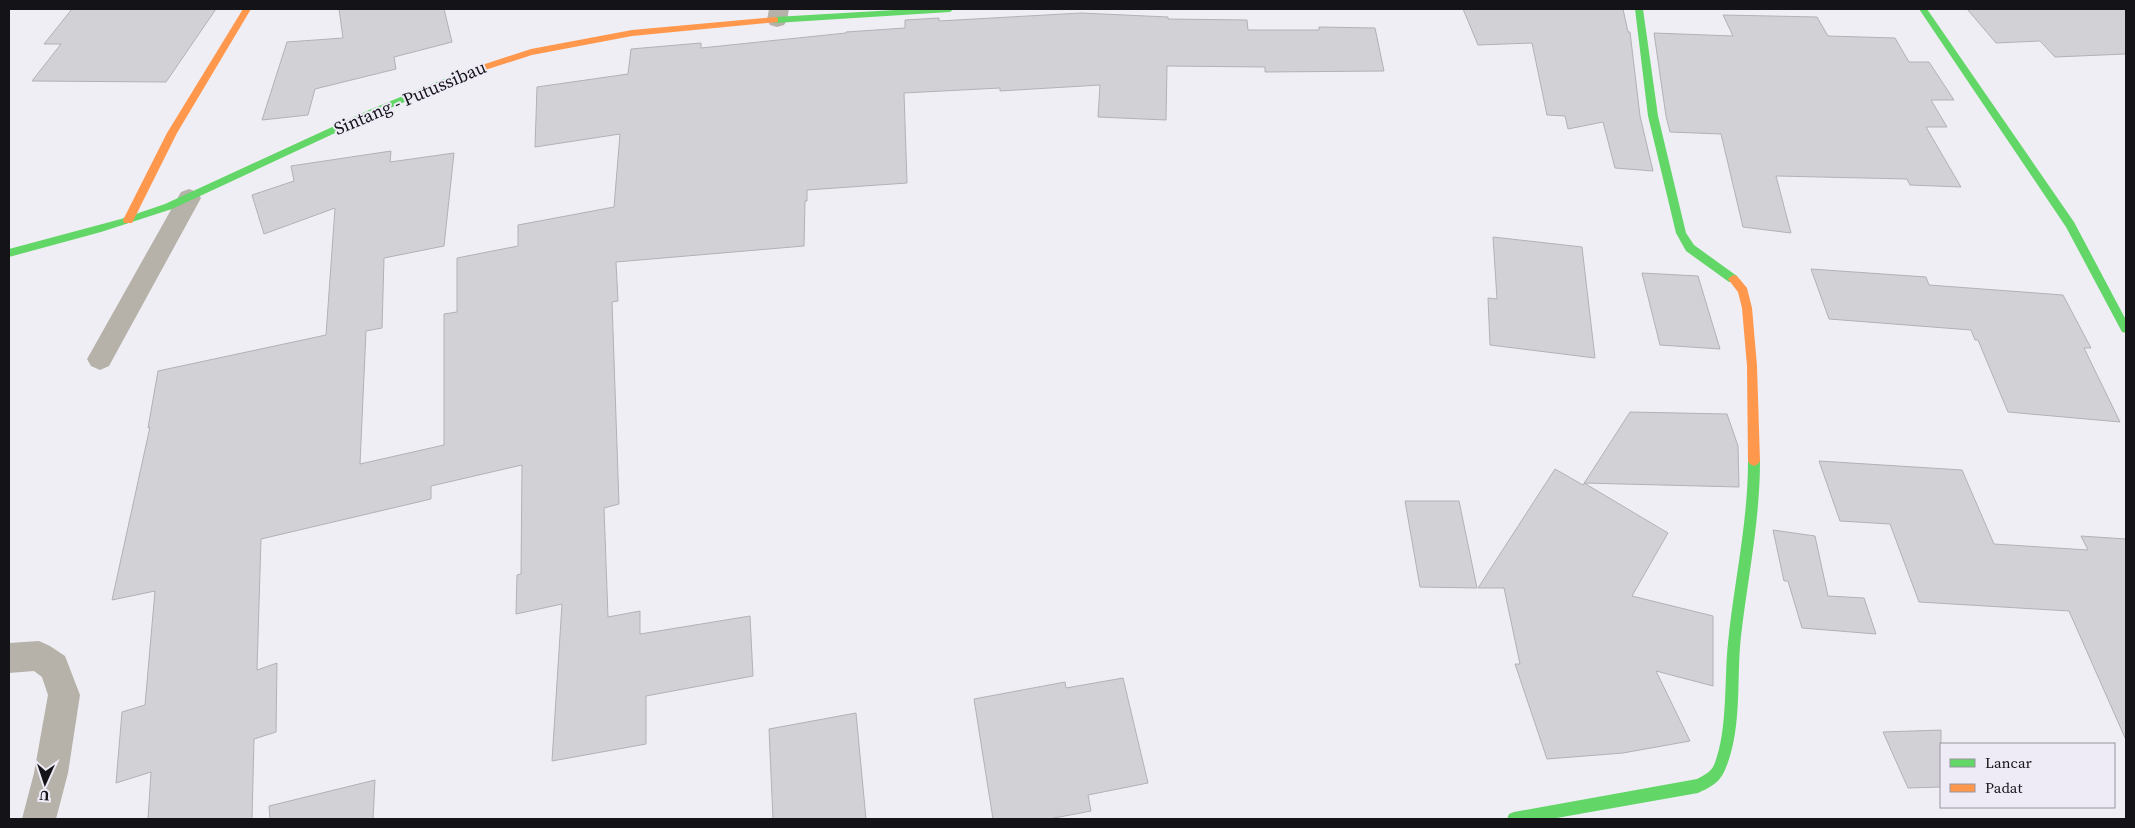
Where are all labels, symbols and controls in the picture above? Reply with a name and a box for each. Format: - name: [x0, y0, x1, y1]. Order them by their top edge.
- street label: Sintang - Putussibau: [330, 54, 490, 141]
- legend: [1940, 743, 2115, 808]
- text: Lancar: [1985, 752, 2032, 773]
- north arrow: [20, 758, 70, 808]
- text: Padat: [1985, 777, 2022, 798]
- text: U: [39, 786, 50, 806]

